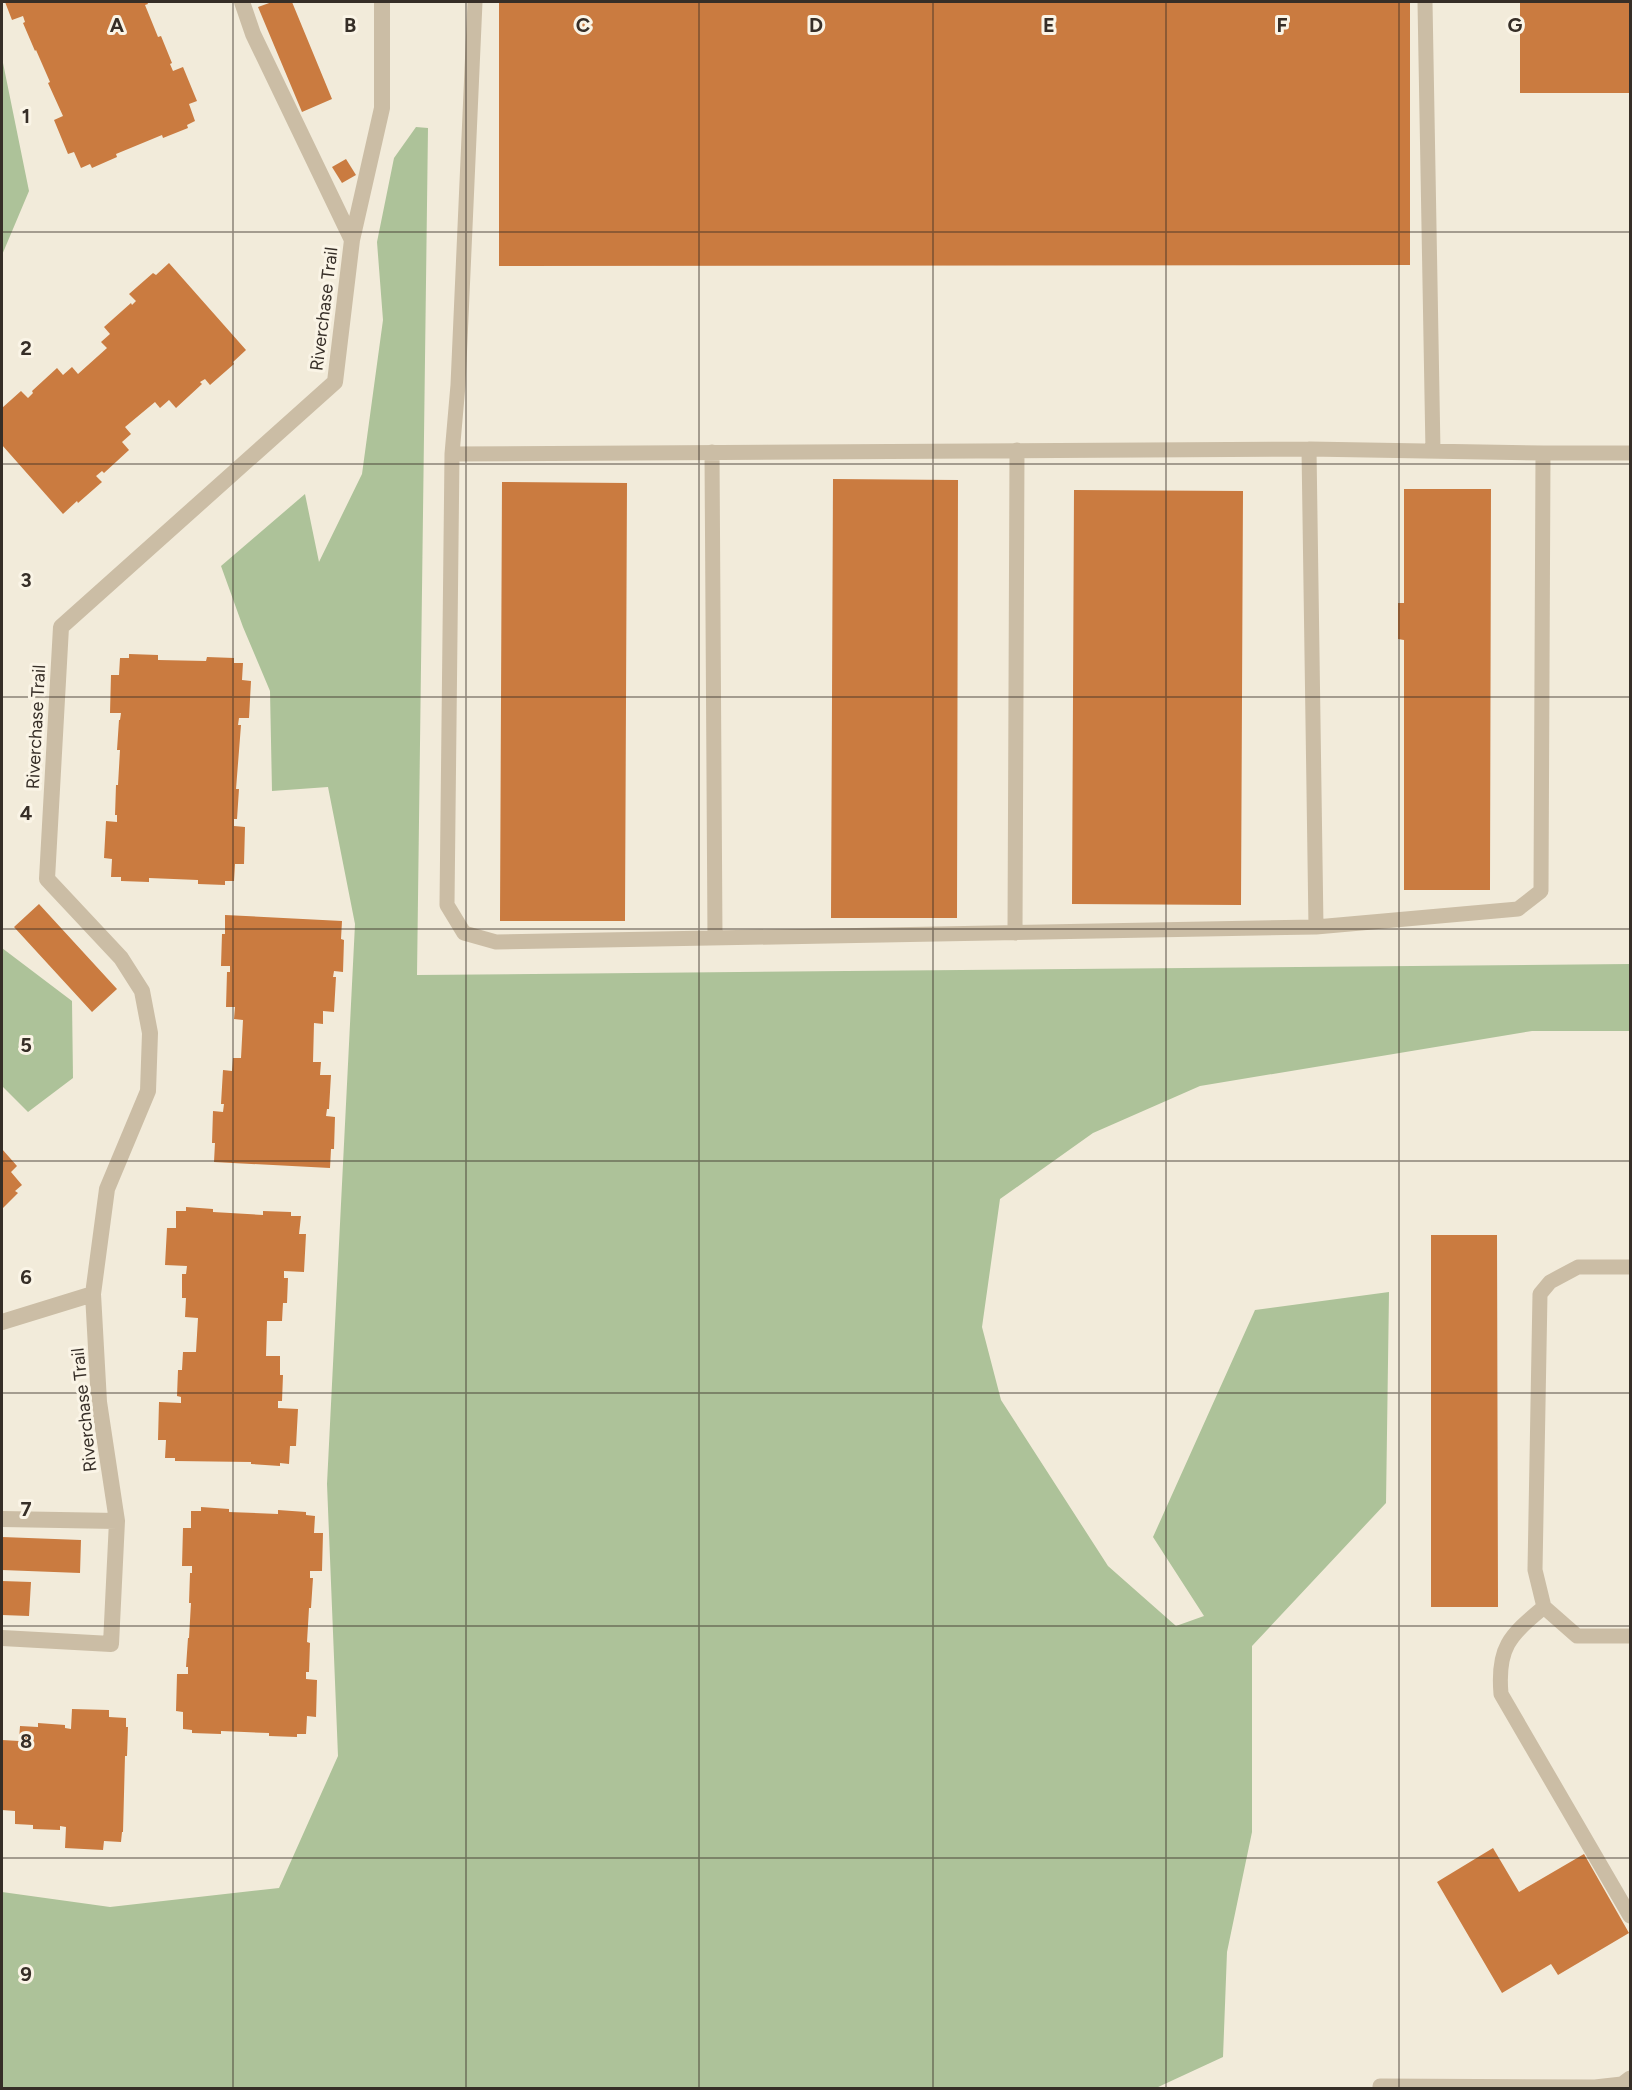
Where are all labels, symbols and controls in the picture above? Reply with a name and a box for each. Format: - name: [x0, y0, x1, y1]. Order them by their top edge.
- text: A: [110, 13, 125, 37]
- text: B: [344, 13, 356, 37]
- text: C: [576, 13, 590, 37]
- text: D: [809, 13, 823, 37]
- text: E: [1043, 13, 1055, 37]
- text: F: [1276, 13, 1288, 37]
- text: G: [1508, 13, 1523, 37]
- text: 1: [22, 104, 30, 128]
- street label: Riverchase Trail: [305, 246, 343, 372]
- text: 2: [20, 336, 32, 360]
- text: 3: [20, 568, 32, 592]
- street label: Riverchase Trail: [22, 664, 50, 790]
- text: 4: [20, 801, 33, 825]
- text: 5: [20, 1033, 32, 1057]
- text: 6: [20, 1265, 32, 1289]
- street label: Riverchase Trail: [67, 1347, 101, 1473]
- text: 7: [20, 1497, 32, 1521]
- text: 8: [20, 1729, 32, 1753]
- text: 9: [20, 1962, 32, 1986]

